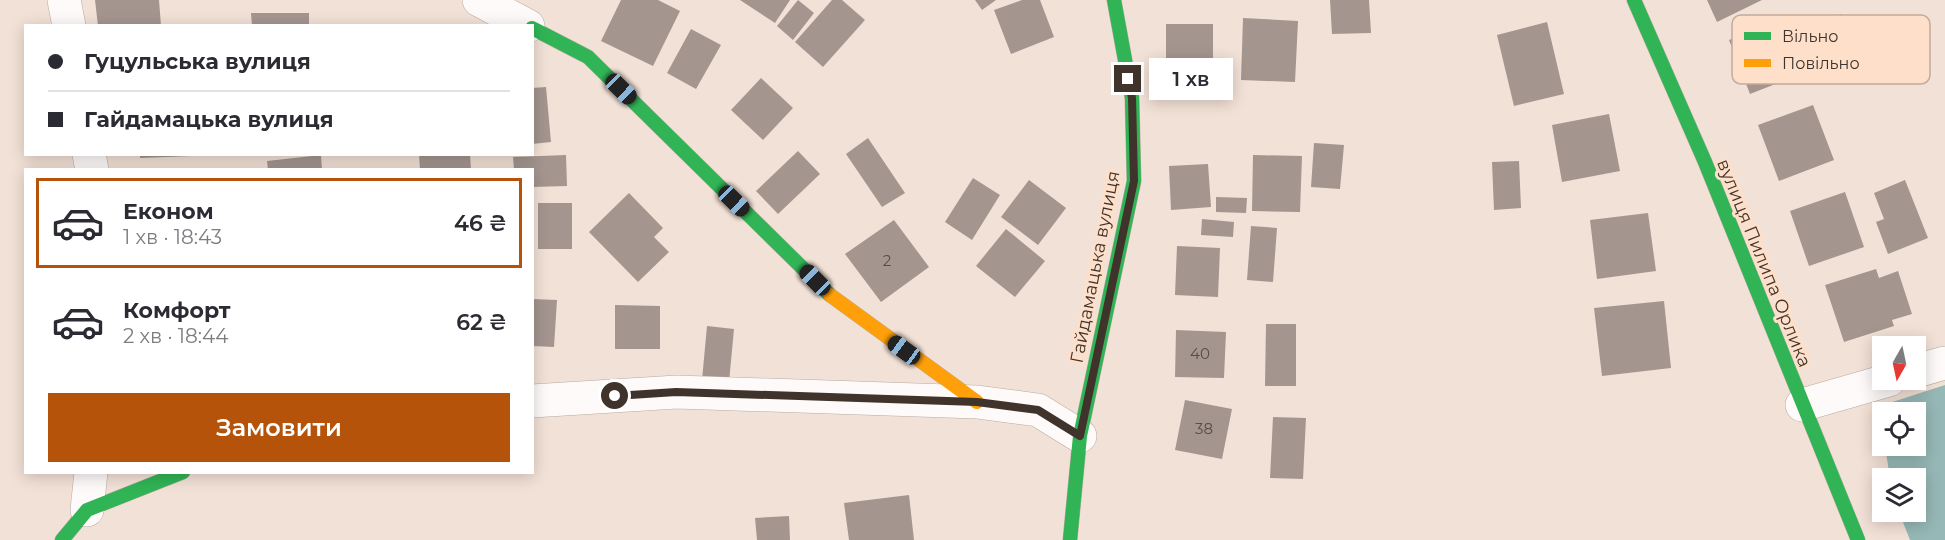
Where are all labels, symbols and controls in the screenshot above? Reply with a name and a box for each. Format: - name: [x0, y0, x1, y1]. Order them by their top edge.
- legend: [1732, 15, 1930, 84]
- text: Вільно: [1782, 27, 1838, 46]
- text: Гуцульська вулиця: [84, 48, 311, 75]
- text: Повільно: [1782, 54, 1860, 73]
- callout: 1 хв: [1149, 58, 1233, 100]
- route end: [1114, 65, 1141, 92]
- text: 1 хв: [1173, 67, 1209, 91]
- car: [602, 70, 640, 108]
- text: Гайдамацька вулиця: [84, 106, 333, 133]
- street label: вулиця Пилипа Орлика: [1712, 156, 1816, 370]
- street label: Гайдамацька вулиця: [1066, 169, 1124, 365]
- car: [715, 182, 753, 220]
- icon: car: [51, 196, 105, 250]
- text: Економ: [123, 198, 214, 225]
- text: 46 ₴: [454, 210, 507, 237]
- text: 1 хв · 18:43: [123, 225, 222, 249]
- house number: 2: [883, 251, 891, 270]
- car: [796, 261, 834, 299]
- icon: car: [51, 295, 105, 349]
- text: Комфорт: [123, 297, 231, 324]
- text: 62 ₴: [456, 309, 507, 336]
- text: 2 хв · 18:44: [123, 324, 228, 348]
- car: [884, 332, 924, 368]
- north arrow: [1872, 336, 1926, 390]
- map controls: [1872, 336, 1926, 522]
- house number: 40: [1190, 344, 1210, 363]
- route start: [601, 382, 628, 409]
- button: Замовити: [48, 393, 510, 462]
- button: locate: [1872, 402, 1926, 456]
- house number: 38: [1195, 419, 1213, 438]
- button: layers: [1872, 468, 1926, 522]

